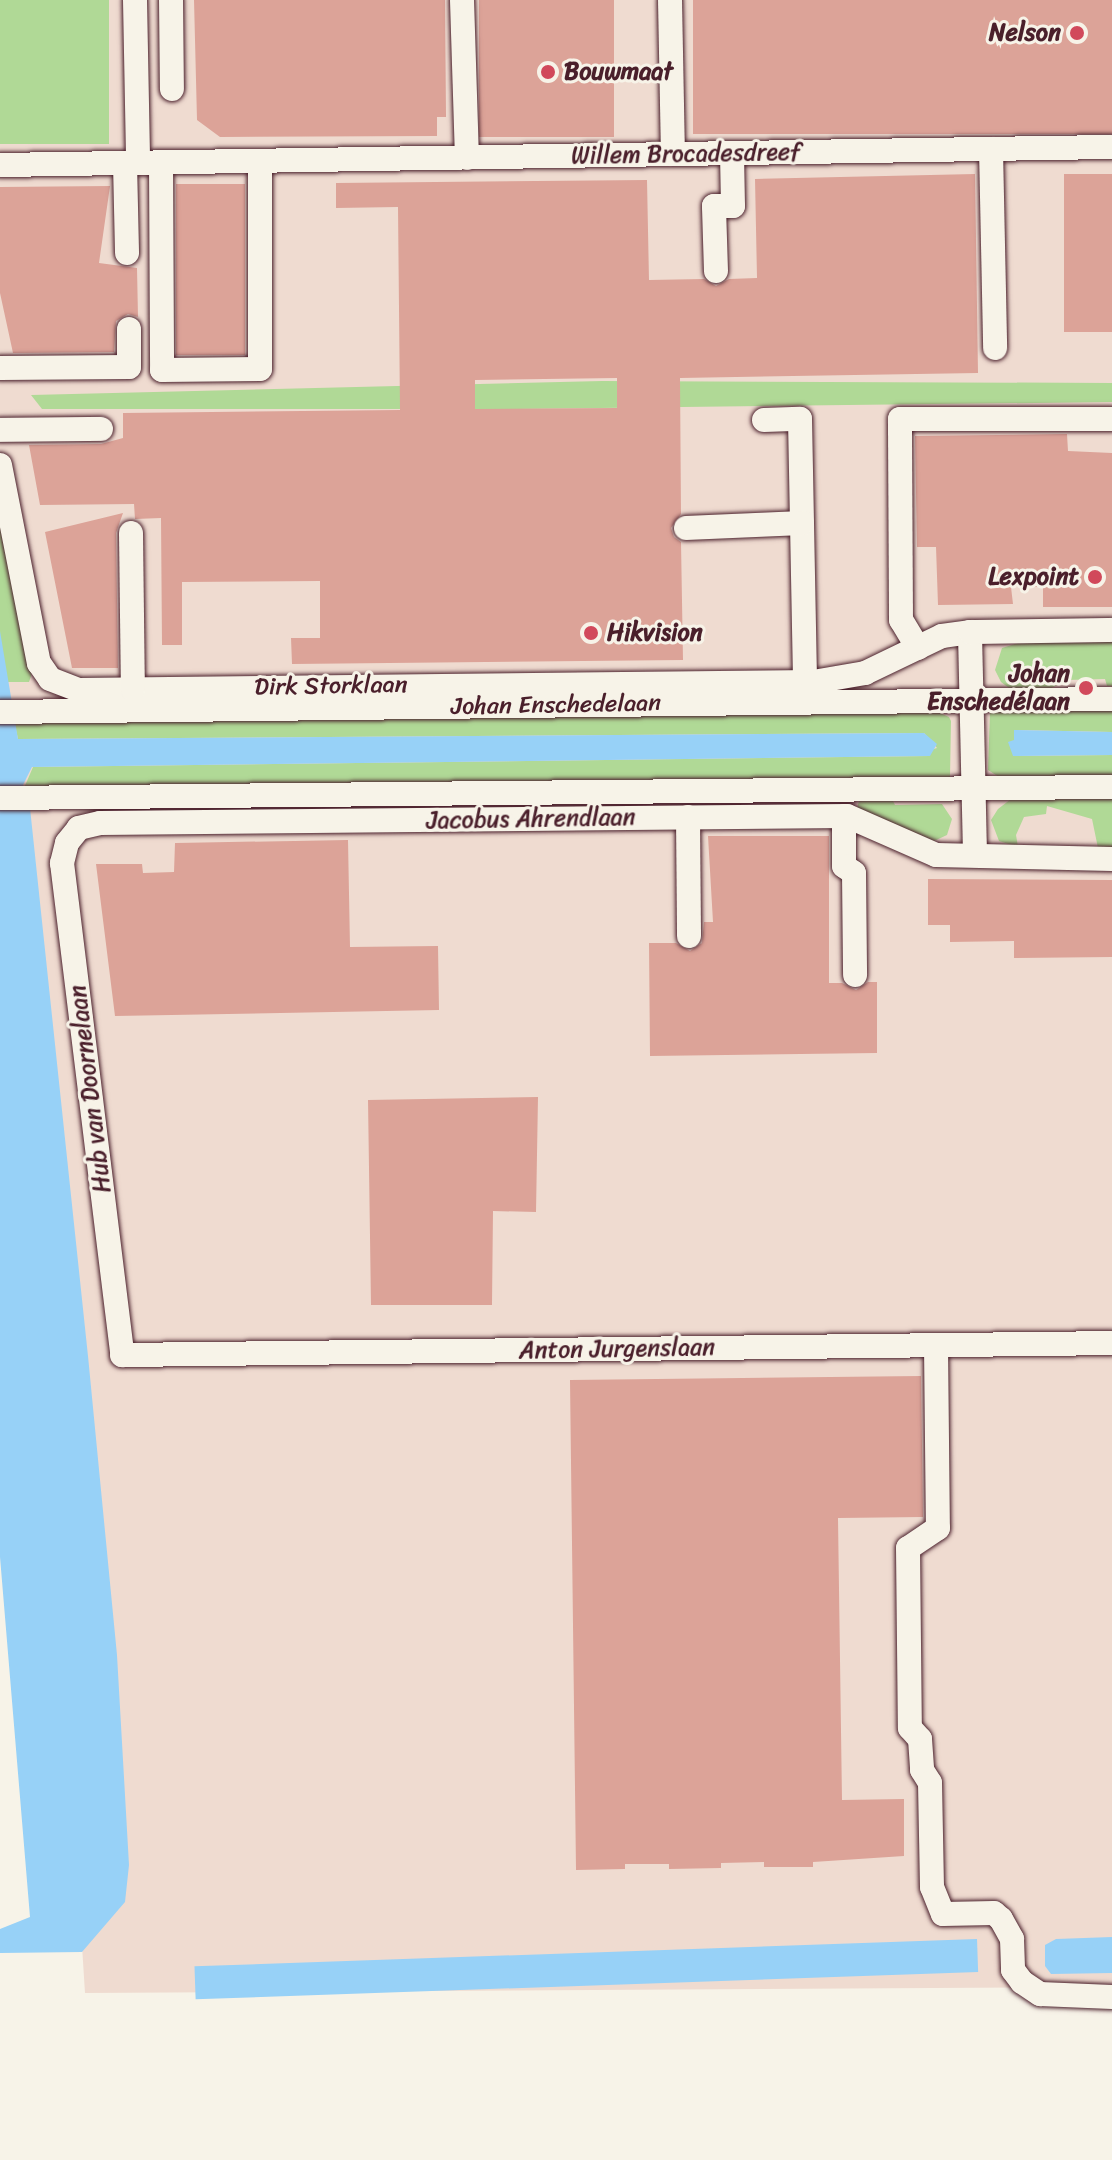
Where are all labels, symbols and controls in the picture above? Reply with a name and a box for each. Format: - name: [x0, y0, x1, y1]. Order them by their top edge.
- place label: Nelson: [989, 19, 1061, 47]
- marker: Nelson: [1068, 24, 1086, 42]
- place label: Bouwmaat: [564, 58, 673, 86]
- marker: Bouwmaat: [539, 63, 557, 81]
- street label: Willem Brocadesdreef: [571, 138, 801, 170]
- place label: Lexpoint: [988, 563, 1079, 591]
- marker: Lexpoint: [1086, 568, 1104, 586]
- place label: Hikvision: [607, 619, 703, 647]
- marker: Hikvision: [582, 624, 600, 642]
- place label: Johan Enschedélaan: [927, 660, 1070, 716]
- street label: Dirk Storklaan: [254, 670, 408, 702]
- marker: Johan Enschedélaan: [1077, 679, 1095, 697]
- street label: Johan Enschedelaan: [451, 689, 661, 721]
- street label: Jacobus Ahrendlaan: [426, 803, 636, 835]
- street label: Hub van Doornelaan: [63, 984, 117, 1194]
- street label: Anton Jurgenslaan: [518, 1333, 716, 1365]

